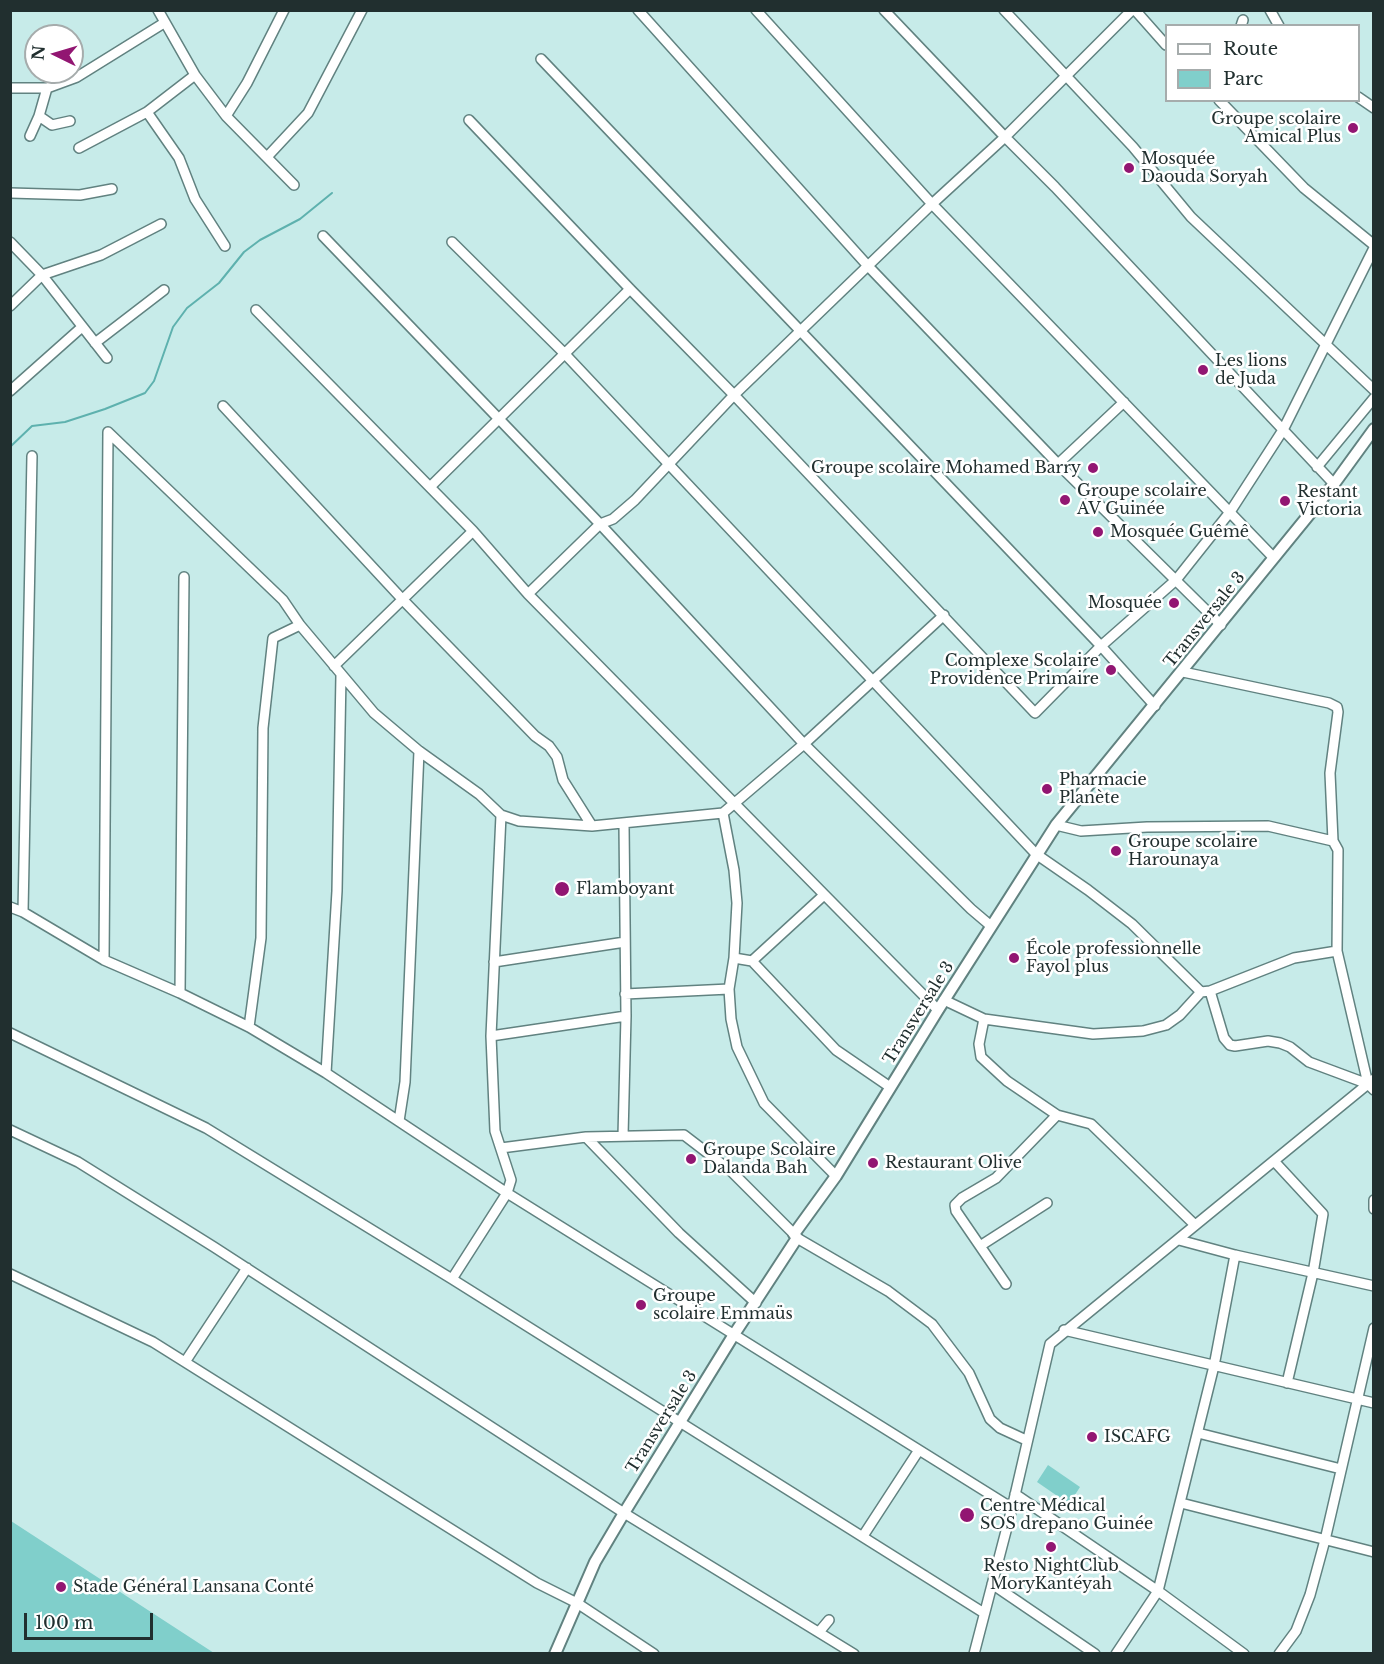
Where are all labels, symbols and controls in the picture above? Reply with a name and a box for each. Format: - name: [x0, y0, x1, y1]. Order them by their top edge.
- north arrow: [24, 24, 84, 84]
- legend: [1165, 24, 1360, 102]
- text: Route: [1223, 38, 1278, 60]
- text: N: [27, 44, 49, 61]
- text: Parc: [1223, 68, 1263, 90]
- place label: Groupe scolaire Amical Plus: [1211, 109, 1341, 147]
- marker: Groupe scolaire Amical Plus: [1346, 121, 1360, 135]
- place label: Mosquée Daouda Soryah: [1141, 149, 1268, 187]
- marker: Mosquée Daouda Soryah: [1122, 161, 1136, 175]
- place label: Les lions de Juda: [1215, 351, 1287, 389]
- marker: Les lions de Juda: [1196, 363, 1210, 377]
- place label: Groupe scolaire Mohamed Barry: [811, 458, 1081, 478]
- marker: Groupe scolaire Mohamed Barry: [1086, 461, 1100, 475]
- place label: Groupe scolaire AV Guinée: [1077, 481, 1207, 519]
- place label: Restant Victoria: [1297, 482, 1362, 520]
- marker: Groupe scolaire AV Guinée: [1058, 493, 1072, 507]
- marker: Restant Victoria: [1278, 494, 1292, 508]
- place label: Mosquée Guêmê: [1110, 522, 1249, 542]
- marker: Mosquée Guêmê: [1091, 525, 1105, 539]
- street label: Transversale 3: [1161, 568, 1249, 672]
- place label: Mosquée: [1088, 593, 1162, 613]
- marker: Mosquée: [1167, 596, 1181, 610]
- place label: Complexe Scolaire Providence Primaire: [930, 651, 1099, 689]
- marker: Complexe Scolaire Providence Primaire: [1104, 663, 1118, 677]
- place label: Pharmacie Planète: [1059, 770, 1147, 808]
- marker: Pharmacie Planète: [1040, 782, 1054, 796]
- place label: Groupe scolaire Harounaya: [1128, 832, 1258, 870]
- marker: Groupe scolaire Harounaya: [1109, 844, 1123, 858]
- place label: Flamboyant: [576, 879, 675, 899]
- marker: Flamboyant: [553, 880, 571, 898]
- place label: École professionnelle Fayol plus: [1026, 939, 1201, 977]
- marker: École professionnelle Fayol plus: [1007, 951, 1021, 965]
- street label: Transversale 3: [880, 958, 958, 1068]
- place label: Groupe Scolaire Dalanda Bah: [703, 1140, 836, 1178]
- marker: Groupe Scolaire Dalanda Bah: [684, 1152, 698, 1166]
- place label: Restaurant Olive: [885, 1153, 1022, 1173]
- marker: Restaurant Olive: [866, 1156, 880, 1170]
- place label: Groupe scolaire Emmaüs: [653, 1286, 793, 1324]
- marker: Groupe scolaire Emmaüs: [634, 1298, 648, 1312]
- street label: Transversale 3: [623, 1367, 701, 1477]
- place label: ISCAFG: [1104, 1427, 1171, 1447]
- marker: ISCAFG: [1085, 1430, 1099, 1444]
- place label: Centre Médical SOS drepano Guinée: [980, 1496, 1153, 1534]
- marker: Centre Médical SOS drepano Guinée: [958, 1506, 976, 1524]
- marker: Resto NightClub MoryKantéyah: [1044, 1540, 1058, 1554]
- place label: Resto NightClub MoryKantéyah: [983, 1556, 1119, 1594]
- place label: Stade Général Lansana Conté: [73, 1577, 314, 1597]
- marker: Stade Général Lansana Conté: [54, 1580, 68, 1594]
- scale bar: [27, 1601, 156, 1639]
- text: 100 m: [35, 1612, 93, 1634]

